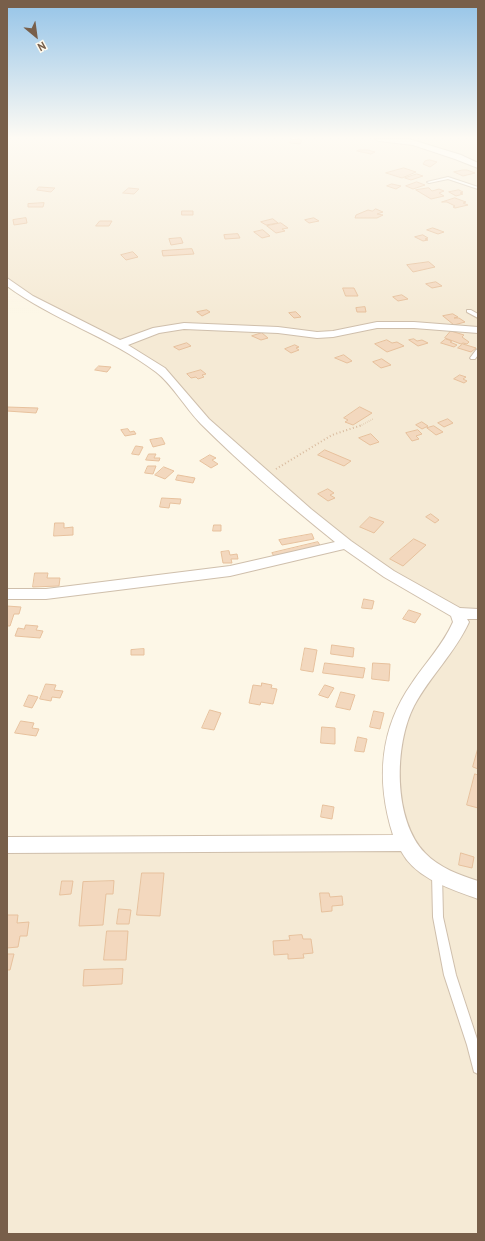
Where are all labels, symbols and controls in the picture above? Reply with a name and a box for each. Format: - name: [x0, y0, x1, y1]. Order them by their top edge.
- north arrow: [16, 16, 56, 56]
- text: N: [35, 39, 48, 54]

